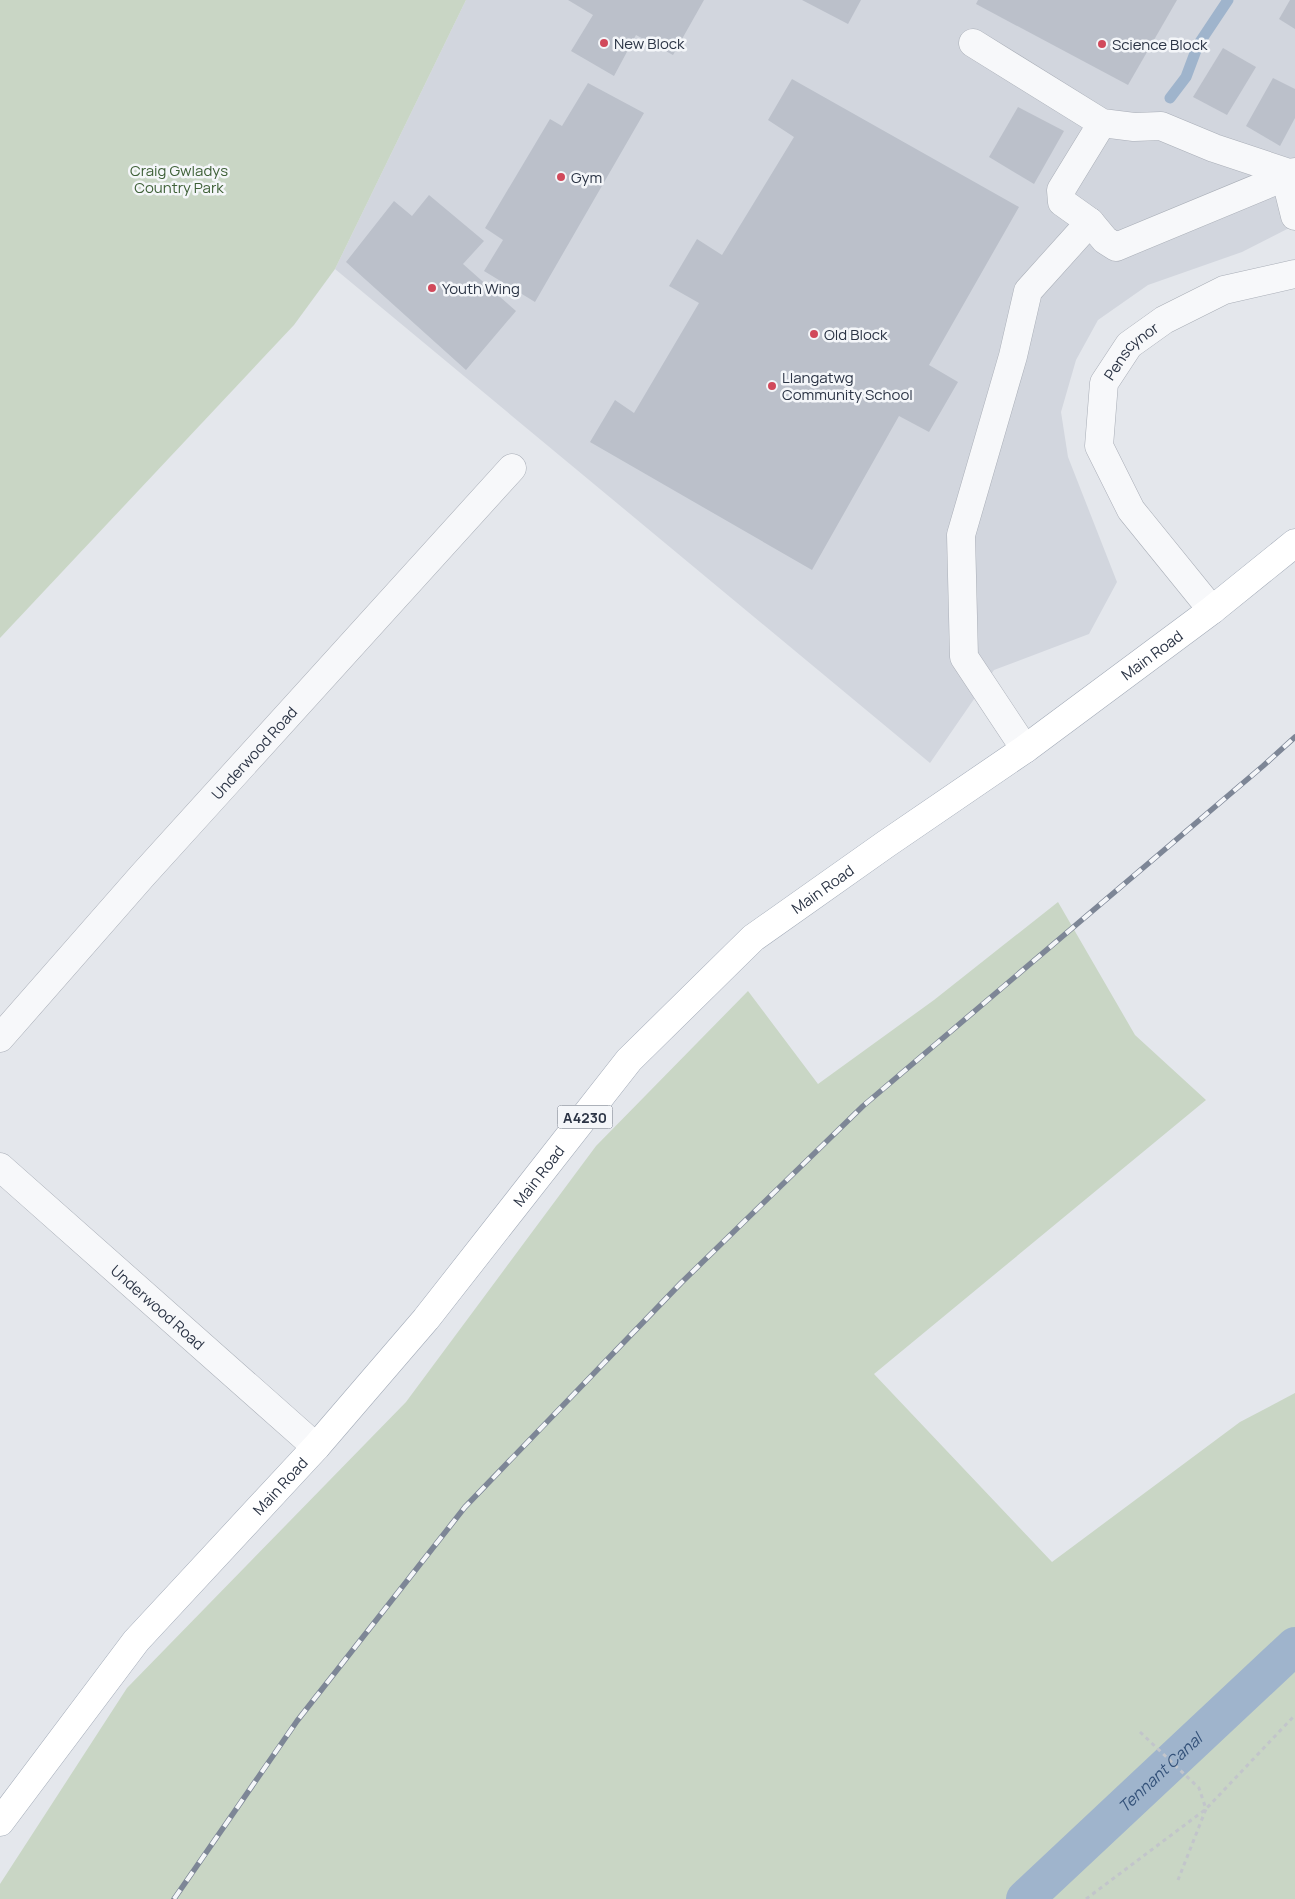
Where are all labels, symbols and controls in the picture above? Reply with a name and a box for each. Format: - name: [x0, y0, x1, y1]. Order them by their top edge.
- place label: New Block: [614, 33, 685, 54]
- place label: Science Block: [1112, 34, 1208, 55]
- marker: New Block: [598, 37, 610, 49]
- marker: Science Block: [1096, 38, 1108, 50]
- park label: Craig Gwladys Country Park: [130, 160, 228, 198]
- place label: Gym: [571, 167, 602, 188]
- marker: Gym: [555, 171, 567, 183]
- place label: Youth Wing: [442, 278, 520, 299]
- marker: Youth Wing: [426, 282, 438, 294]
- street label: Penscynor: [1098, 316, 1163, 384]
- place label: Old Block: [824, 324, 888, 345]
- marker: Old Block: [808, 328, 820, 340]
- place label: Llangatwg Community School: [782, 367, 913, 405]
- marker: Llangatwg Community School: [766, 380, 778, 392]
- street label: Main Road: [1117, 625, 1187, 685]
- street label: Underwood Road: [206, 702, 302, 804]
- street label: Main Road: [787, 860, 858, 918]
- road number: A4230: [558, 1106, 612, 1128]
- street label: Main Road: [508, 1141, 569, 1210]
- street label: Underwood Road: [106, 1260, 209, 1354]
- street label: Main Road: [248, 1452, 312, 1519]
- water label: Tennant Canal: [1113, 1726, 1208, 1817]

